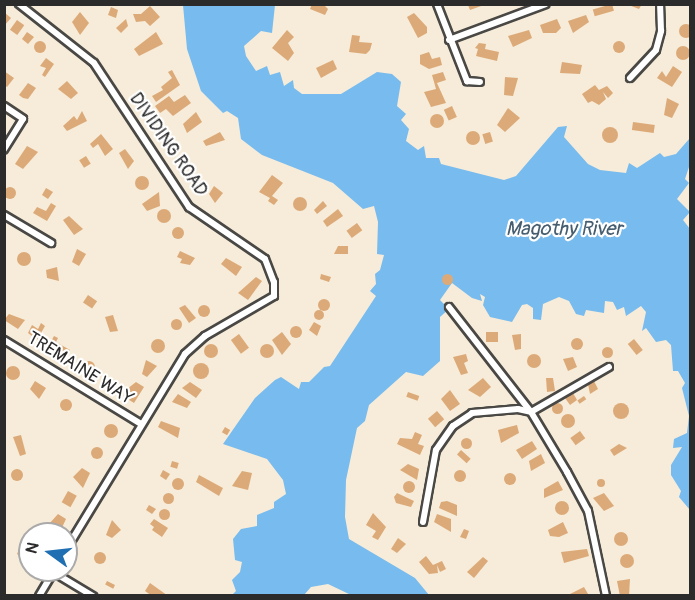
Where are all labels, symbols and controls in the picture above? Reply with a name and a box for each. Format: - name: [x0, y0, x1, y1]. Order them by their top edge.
- street label: DIVIDING ROAD: [124, 89, 212, 201]
- water label: Magothy River: [506, 216, 622, 240]
- street label: TREMAINE WAY: [23, 328, 137, 410]
- north arrow: [18, 522, 78, 582]
- text: N: [21, 540, 44, 556]

